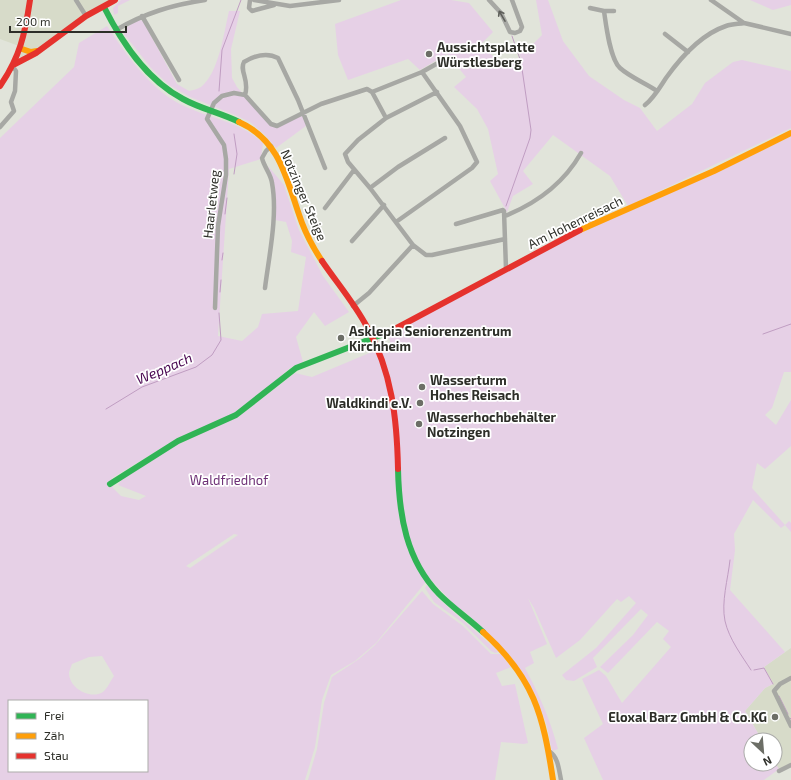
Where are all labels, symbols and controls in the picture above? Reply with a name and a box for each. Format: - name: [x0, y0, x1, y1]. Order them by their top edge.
- scale bar: [10, 8, 126, 34]
- one-way arrow: [497, 10, 505, 22]
- text: 200 m: [16, 14, 50, 28]
- place label: Aussichtsplatte Würstlesberg: [437, 39, 535, 70]
- marker: Aussichtsplatte Würstlesberg: [424, 49, 434, 59]
- street label: Notzinger Steige: [278, 147, 330, 243]
- street label: Haarletweg: [199, 169, 223, 239]
- street label: Am Hohenreisach: [525, 192, 625, 252]
- place label: Asklepia Seniorenzentrum Kirchheim: [349, 323, 511, 354]
- marker: Asklepia Seniorenzentrum Kirchheim: [336, 333, 346, 343]
- water label: Weppach: [133, 349, 195, 387]
- place label: Wasserturm Hohes Reisach: [430, 372, 520, 403]
- marker: Wasserturm Hohes Reisach: [417, 382, 427, 392]
- place label: Waldkindi e.V.: [326, 395, 412, 411]
- marker: Waldkindi e.V.: [415, 398, 425, 408]
- place label: Wasserhochbehälter Notzingen: [427, 409, 557, 440]
- marker: Wasserhochbehälter Notzingen: [414, 419, 424, 429]
- park label: Waldfriedhof: [190, 472, 269, 488]
- legend: [8, 700, 148, 772]
- text: Frei: [44, 708, 64, 722]
- place label: Eloxal Barz GmbH & Co.KG: [608, 709, 767, 725]
- marker: Eloxal Barz GmbH & Co.KG: [770, 712, 780, 722]
- text: Zäh: [44, 728, 64, 742]
- north arrow: [743, 732, 783, 772]
- text: Stau: [44, 748, 69, 762]
- text: N: [761, 754, 774, 769]

